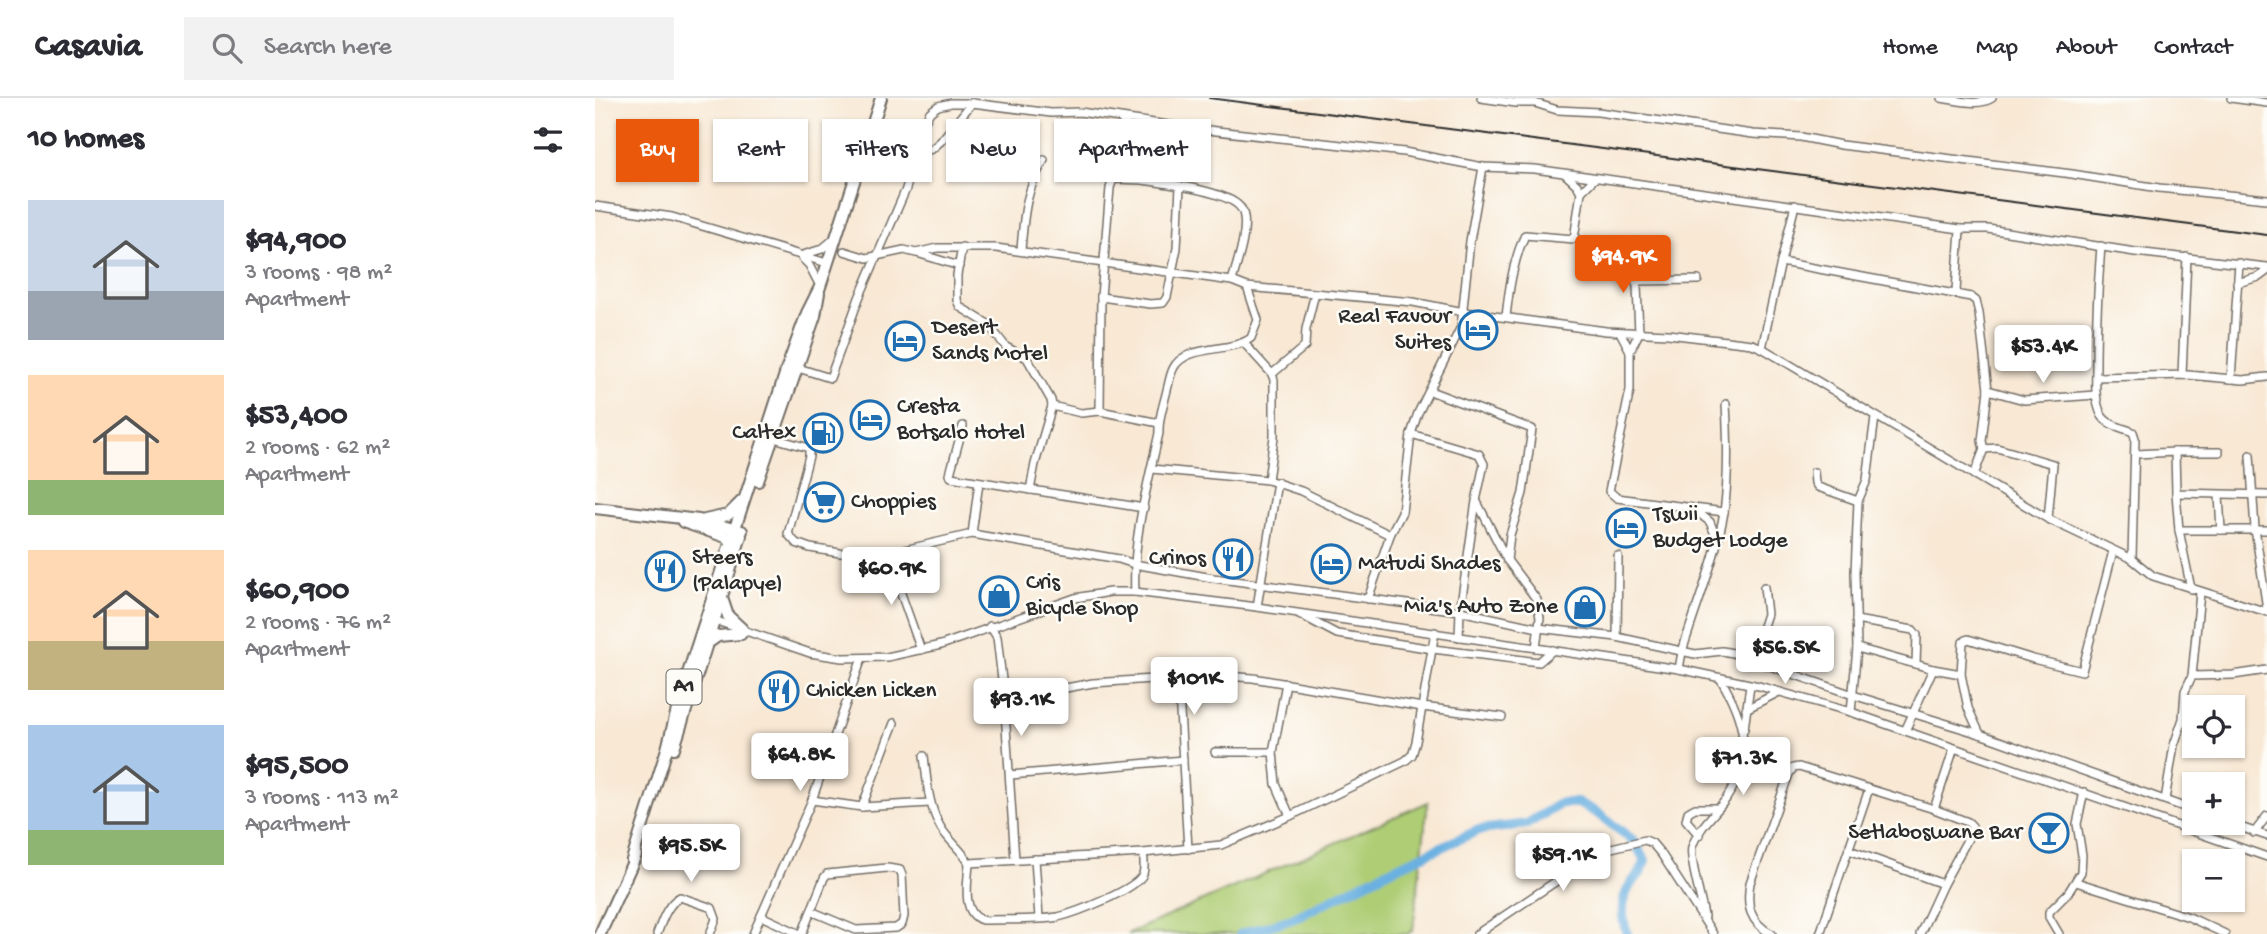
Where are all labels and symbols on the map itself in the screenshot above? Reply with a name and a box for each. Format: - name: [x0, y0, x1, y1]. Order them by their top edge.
- pin: $94.9K: [1566, 236, 1680, 295]
- place label: Real Favour Suites: [1338, 304, 1453, 357]
- hotel icon: Real Favour Suites: [1457, 309, 1499, 351]
- place label: Desert Sands Motel: [930, 315, 1048, 368]
- hotel icon: Desert Sands Motel: [884, 320, 926, 362]
- pin: $53.4K: [1986, 326, 2100, 385]
- place label: Cresta Botsalo Hotel: [896, 394, 1025, 447]
- hotel icon: Cresta Botsalo Hotel: [849, 399, 891, 441]
- fuel station icon: Caltex: [802, 412, 844, 454]
- place label: Caltex: [732, 420, 796, 447]
- supermarket icon: Choppies: [803, 481, 845, 523]
- place label: Choppies: [851, 489, 936, 516]
- place label: Tswii Budget Lodge: [1651, 502, 1789, 555]
- hotel icon: Tswii Budget Lodge: [1605, 507, 1647, 549]
- restaurant icon: Crinos: [1212, 538, 1254, 580]
- hotel icon: Matudi Shades: [1310, 543, 1352, 585]
- place label: Steers (Palapye): [692, 545, 783, 598]
- place label: Crinos: [1149, 546, 1207, 573]
- pin: $60.9K: [834, 547, 948, 607]
- restaurant icon: Steers (Palapye): [644, 550, 686, 592]
- place label: Matudi Shades: [1358, 551, 1501, 578]
- place label: Cris Bicycle Shop: [1025, 570, 1138, 623]
- shop icon: Cris Bicycle Shop: [978, 575, 1020, 617]
- shop icon: Mia's Auto Zone: [1564, 586, 1606, 628]
- place label: Mia's Auto Zone: [1404, 594, 1559, 621]
- pin: $56.5K: [1728, 626, 1842, 686]
- pin: $101K: [1145, 658, 1243, 717]
- road number: A1: [667, 670, 701, 704]
- restaurant icon: Chicken Licken: [758, 670, 800, 712]
- place label: Chicken Licken: [806, 678, 936, 705]
- pin: $93.1K: [964, 678, 1078, 738]
- pin: $64.8K: [743, 734, 857, 793]
- pin: $71.3K: [1686, 738, 1800, 797]
- bar icon: Setlaboswane Bar: [2028, 812, 2070, 854]
- place label: Setlaboswane Bar: [1848, 820, 2024, 847]
- pin: $95.5K: [634, 824, 748, 884]
- pin: $59.1K: [1506, 834, 1620, 893]

